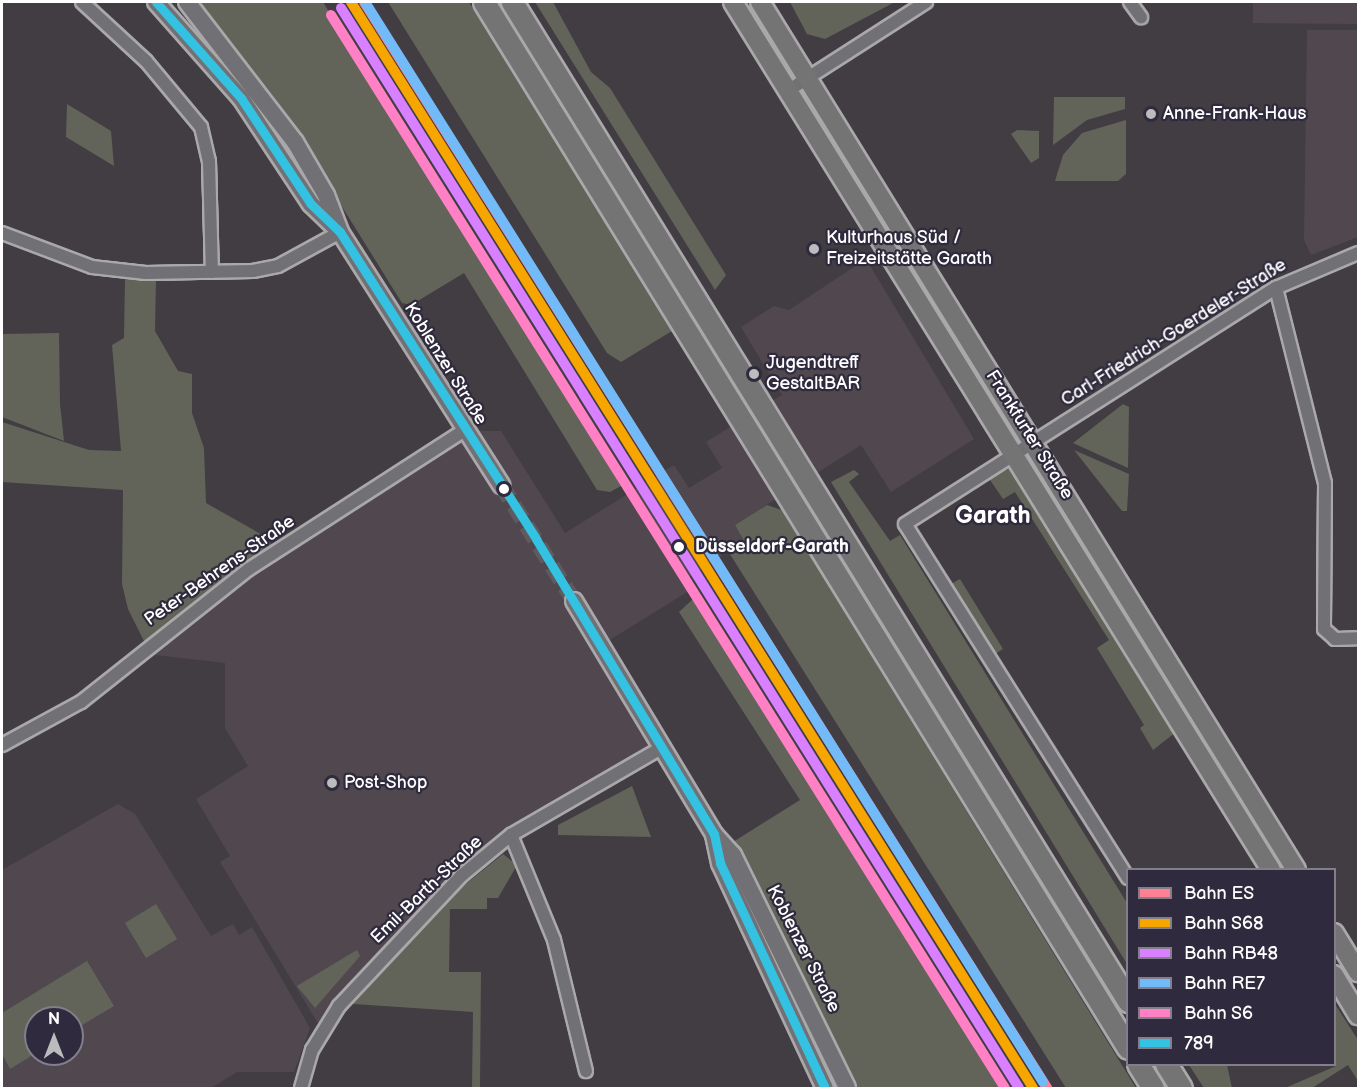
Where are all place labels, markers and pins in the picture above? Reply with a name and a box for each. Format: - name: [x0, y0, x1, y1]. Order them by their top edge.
- place label: Anne-Frank-Haus: [1163, 103, 1306, 125]
- marker: Anne-Frank-Haus: [1144, 107, 1158, 121]
- place label: Kulturhaus Süd / Freizeitstätte Garath: [826, 228, 992, 270]
- marker: Kulturhaus Süd / Freizeitstätte Garath: [807, 242, 821, 256]
- place label: Jugendtreff GestaltBAR: [766, 353, 860, 395]
- marker: Jugendtreff GestaltBAR: [747, 367, 761, 381]
- unlabelled marker: [498, 483, 510, 495]
- marker: Düsseldorf-Garath: [668, 536, 690, 558]
- place label: Düsseldorf-Garath: [695, 536, 849, 558]
- place label: Post-Shop: [344, 772, 427, 794]
- marker: Post-Shop: [325, 776, 339, 790]

